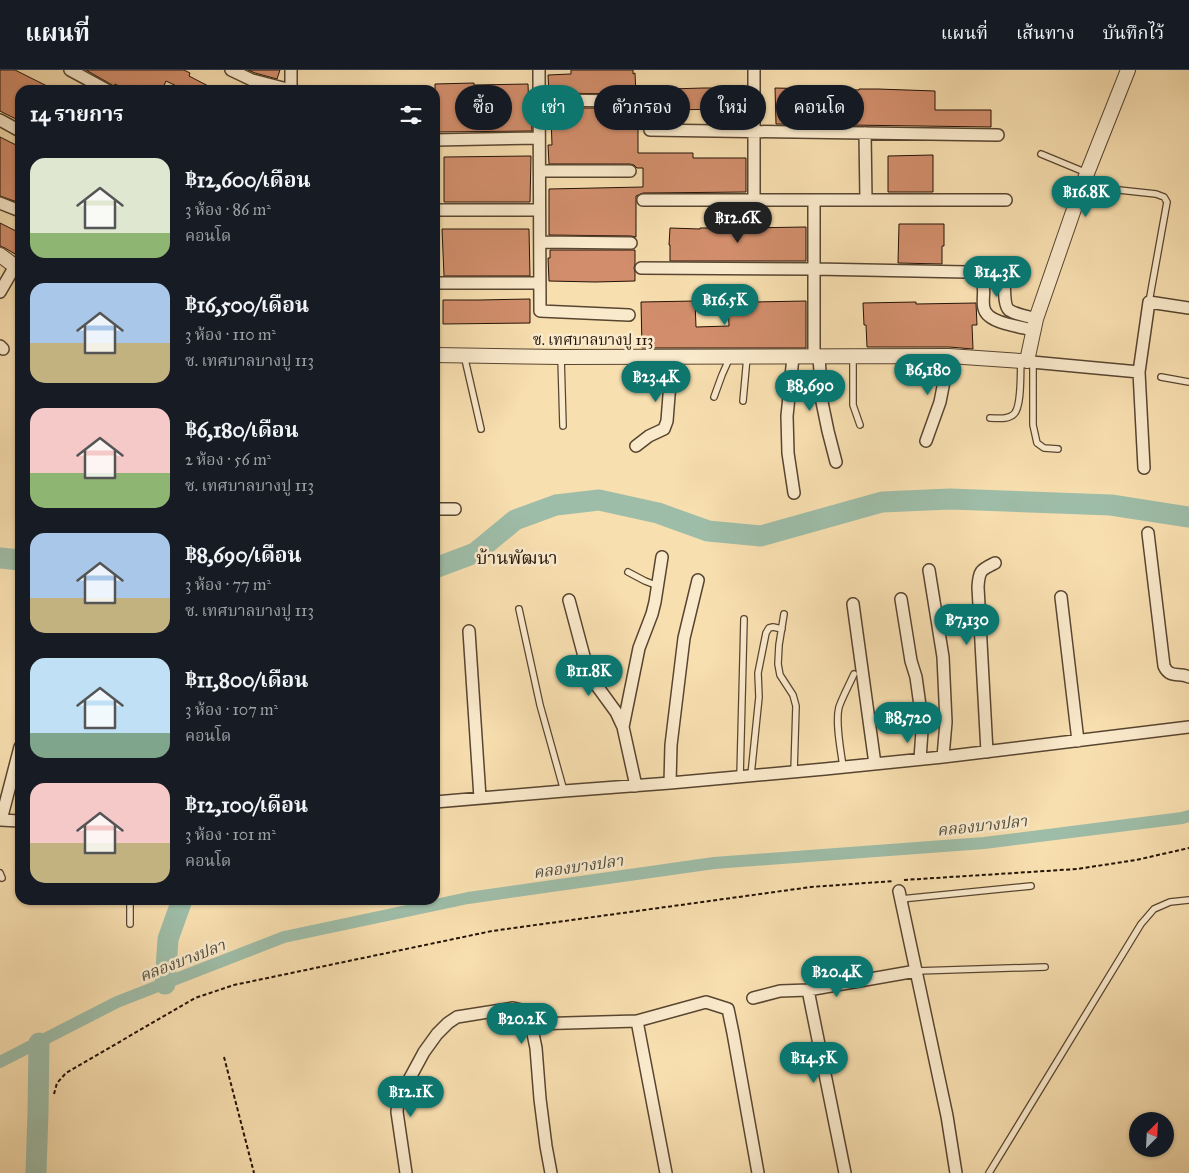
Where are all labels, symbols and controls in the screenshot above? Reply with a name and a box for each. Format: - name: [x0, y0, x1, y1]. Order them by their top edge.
- text: แผนที่: [25, 18, 90, 48]
- text: แผนที่: [941, 22, 988, 44]
- text: เส้นทาง: [1016, 22, 1075, 44]
- text: บันทึกไว้: [1103, 22, 1164, 44]
- chip: ซื้อ: [455, 85, 512, 130]
- chip: เช่า: [522, 85, 584, 130]
- chip: ตัวกรอง: [594, 85, 690, 130]
- chip: ใหม่: [700, 85, 766, 130]
- chip: คอนโด: [776, 85, 864, 130]
- text: 14 รายการ: [30, 101, 124, 127]
- icon: filters: [397, 101, 425, 129]
- text: ฿12,600/เดือน: [185, 167, 311, 193]
- pin: ฿16.8K: [1045, 176, 1127, 218]
- icon: home: [70, 178, 130, 238]
- text: ฿16.8K: [1063, 182, 1109, 201]
- text: 3 ห้อง · 86 m²: [185, 200, 271, 219]
- pin: ฿12.6K: [697, 202, 779, 244]
- text: ฿12.6K: [715, 208, 761, 227]
- text: คอนโด: [185, 226, 231, 245]
- pin: ฿14.3K: [956, 256, 1038, 298]
- text: ฿14.3K: [974, 262, 1020, 281]
- pin: ฿16.5K: [684, 284, 766, 326]
- text: ฿16.5K: [702, 290, 748, 309]
- text: ฿16,500/เดือน: [185, 292, 309, 318]
- icon: home: [70, 303, 130, 363]
- text: 3 ห้อง · 110 m²: [185, 325, 276, 344]
- street label: ซ. เทศบาลบางปู 113: [533, 331, 653, 350]
- text: ซ. เทศบาลบางปู 113: [185, 351, 314, 370]
- pin: ฿6,180: [887, 354, 969, 396]
- pin: ฿23.4K: [615, 360, 697, 403]
- text: ฿6,180: [905, 360, 951, 379]
- text: ฿23.4K: [633, 367, 679, 386]
- pin: ฿8,690: [769, 370, 851, 412]
- text: ฿8,690: [786, 376, 834, 395]
- text: ฿6,180/เดือน: [185, 417, 299, 443]
- icon: home: [70, 428, 130, 488]
- text: 2 ห้อง · 56 m²: [185, 450, 271, 469]
- text: ซ. เทศบาลบางปู 113: [185, 476, 314, 495]
- text: ฿8,690/เดือน: [185, 542, 302, 568]
- district label: บ้านพัฒนา: [476, 547, 558, 569]
- icon: home: [70, 553, 130, 613]
- text: 3 ห้อง · 77 m²: [185, 575, 271, 594]
- text: ซ. เทศบาลบางปู 113: [185, 601, 314, 620]
- pin: ฿7,130: [926, 604, 1008, 646]
- text: ฿7,130: [945, 610, 989, 629]
- pin: ฿11.8K: [548, 654, 630, 697]
- text: ฿11.8K: [567, 661, 611, 680]
- text: ฿11,800/เดือน: [185, 667, 308, 693]
- icon: home: [70, 678, 130, 738]
- text: 3 ห้อง · 107 m²: [185, 700, 278, 719]
- pin: ฿8,720: [867, 702, 949, 744]
- text: ฿8,720: [885, 708, 931, 727]
- text: คอนโด: [185, 726, 231, 745]
- text: ฿12,100/เดือน: [185, 792, 308, 818]
- icon: home: [70, 803, 130, 863]
- water label: คลองบางปลา: [936, 811, 1029, 840]
- text: 3 ห้อง · 101 m²: [185, 825, 276, 844]
- text: คอนโด: [185, 851, 231, 870]
- water label: คลองบางปลา: [532, 851, 625, 882]
- water label: คลองบางปลา: [137, 935, 229, 986]
- pin: ฿20.4K: [796, 956, 878, 998]
- text: ฿20.4K: [812, 962, 862, 981]
- pin: ฿20.2K: [481, 1002, 563, 1045]
- text: ฿20.2K: [498, 1009, 546, 1028]
- pin: ฿14.5K: [773, 1042, 855, 1084]
- text: ฿14.5K: [791, 1048, 837, 1067]
- pin: ฿12.1K: [370, 1076, 452, 1118]
- text: ฿12.1K: [389, 1082, 433, 1101]
- north arrow: [1129, 1112, 1174, 1158]
- map controls: [1129, 1112, 1174, 1157]

